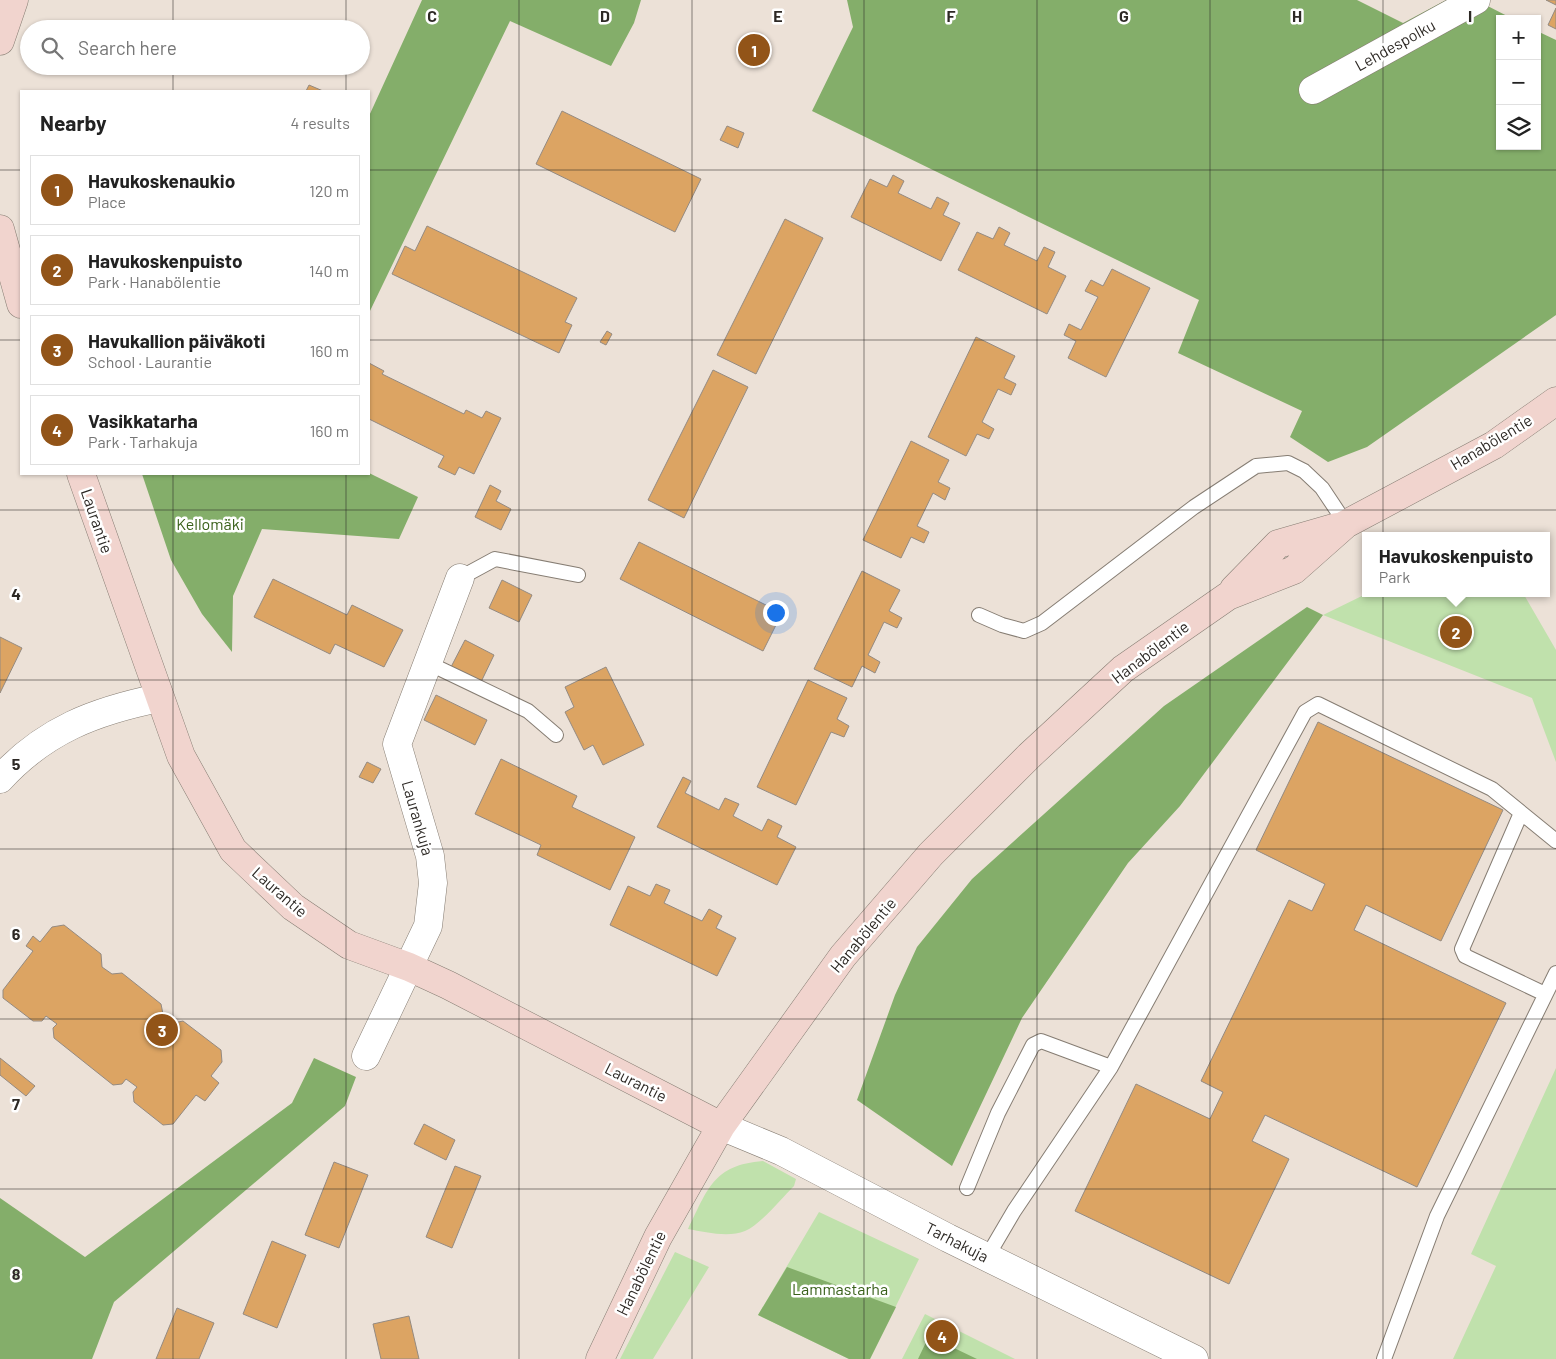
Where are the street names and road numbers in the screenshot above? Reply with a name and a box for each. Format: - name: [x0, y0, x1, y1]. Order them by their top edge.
- street label: Lehdespolku: [1351, 15, 1438, 74]
- street label: Hanabölentie: [1446, 410, 1535, 473]
- street label: Laurantie: [78, 486, 117, 556]
- street label: Hanabölentie: [1107, 616, 1192, 687]
- street label: Laurankuja: [399, 778, 438, 858]
- street label: Laurantie: [249, 863, 312, 921]
- street label: Hanabölentie: [826, 893, 899, 976]
- street label: Laurantie: [602, 1058, 670, 1105]
- street label: Tarhakuja: [922, 1218, 992, 1266]
- street label: Hanabölentie: [612, 1227, 669, 1318]

